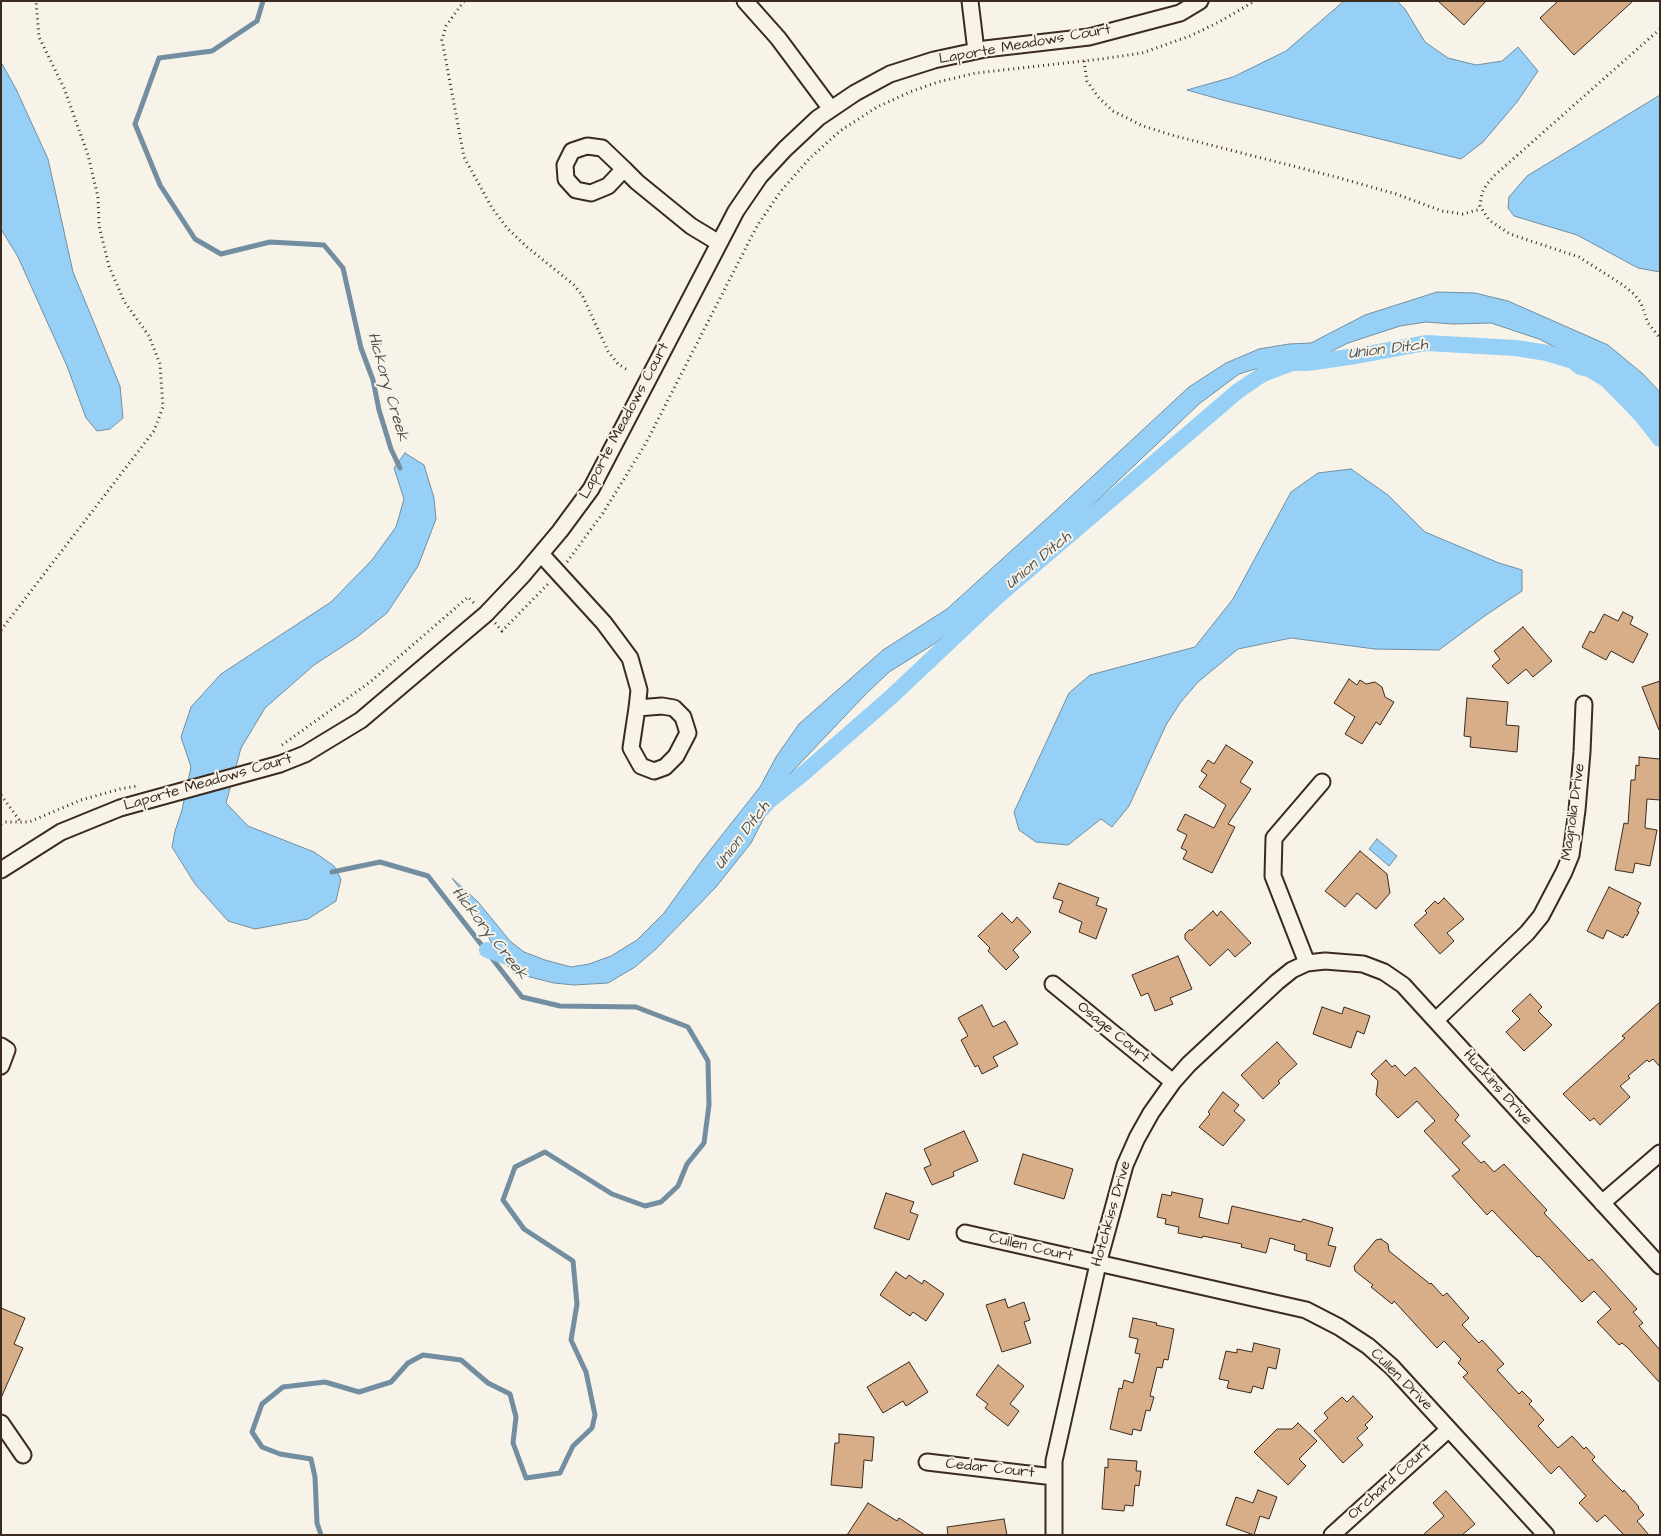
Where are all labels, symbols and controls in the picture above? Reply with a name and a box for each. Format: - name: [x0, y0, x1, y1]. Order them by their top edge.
- street label: Laporte Meadows Court: [938, 21, 1112, 69]
- water label: Hickory Creek: [362, 330, 412, 444]
- water label: Union Ditch: [1347, 336, 1429, 364]
- street label: Laporte Meadows Court: [576, 340, 674, 502]
- water label: Union Ditch: [1002, 528, 1076, 594]
- street label: Laporte Meadows Court: [122, 750, 294, 816]
- street label: Magnolia Drive: [1558, 762, 1590, 862]
- water label: Union Ditch: [711, 798, 775, 874]
- water label: Hickory Creek: [447, 884, 531, 984]
- street label: Osage Court: [1073, 998, 1153, 1068]
- street label: Huckins Drive: [1459, 1047, 1535, 1129]
- street label: Hotchkiss Drive: [1088, 1159, 1136, 1269]
- street label: Cullen Court: [987, 1230, 1075, 1266]
- street label: Cullen Drive: [1366, 1345, 1436, 1415]
- street label: Orchard Court: [1345, 1440, 1435, 1524]
- street label: Cedar Court: [945, 1455, 1035, 1483]

